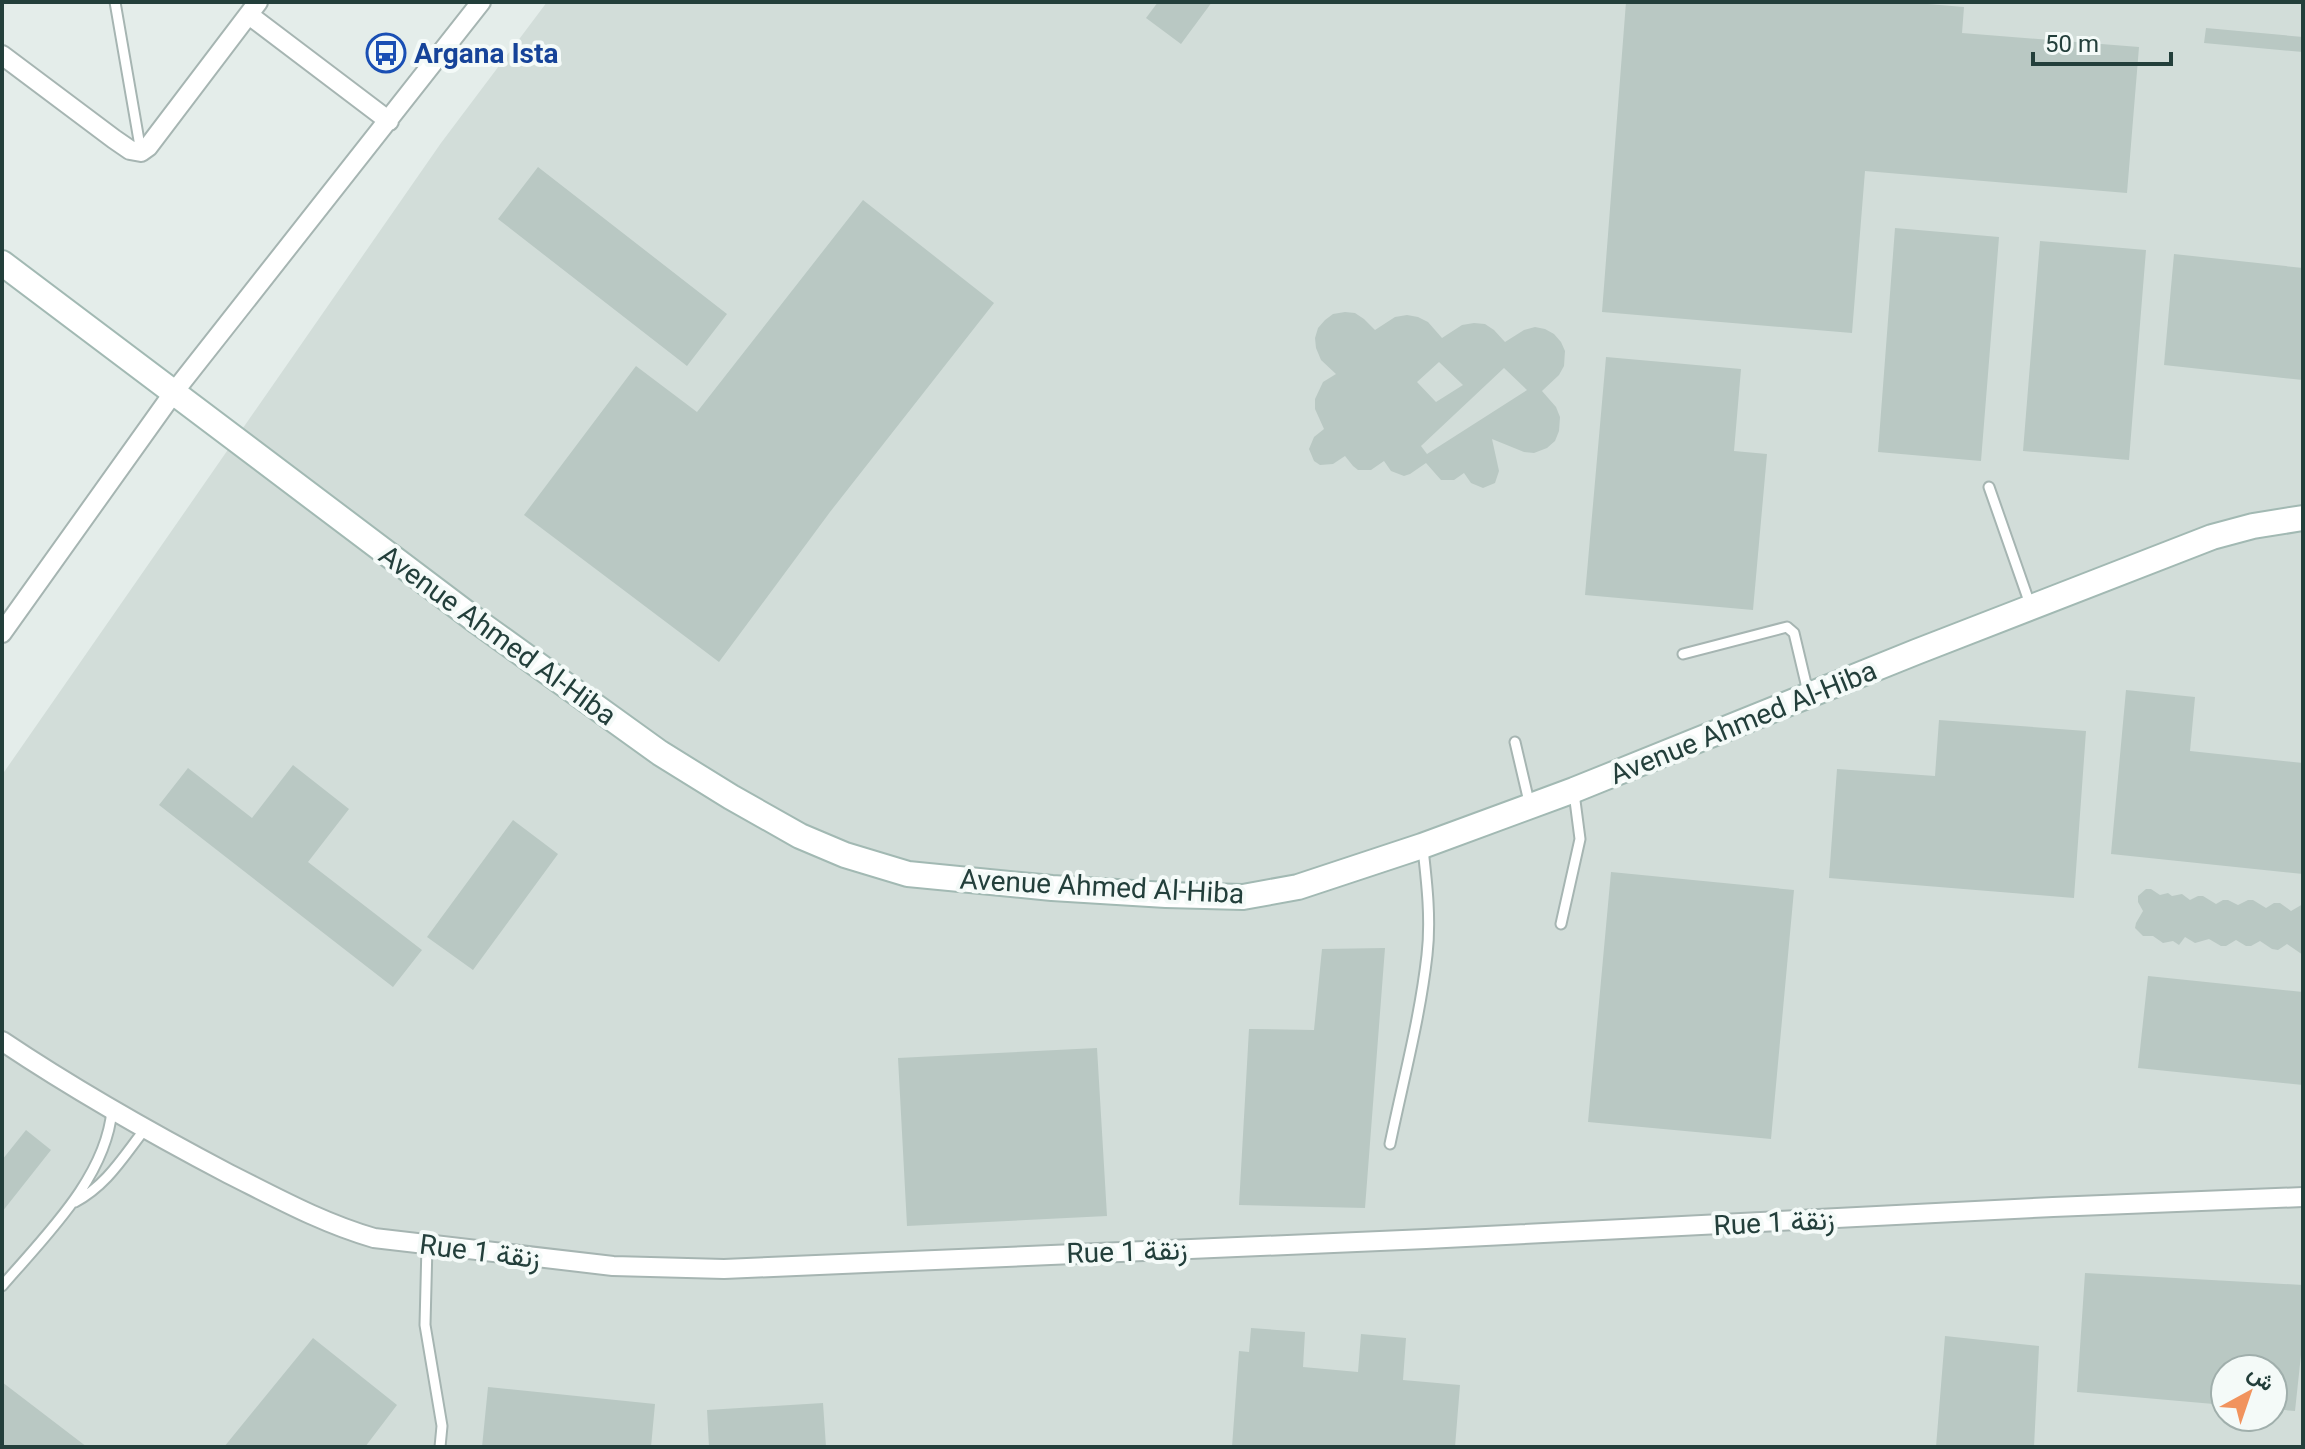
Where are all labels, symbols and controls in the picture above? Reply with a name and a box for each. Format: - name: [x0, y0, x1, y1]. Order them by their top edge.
- scale bar: [2033, 16, 2171, 66]
- text: 50 m: [2045, 30, 2099, 58]
- bus stop icon: Argana Ista: [365, 32, 407, 74]
- place label: Argana Ista: [414, 37, 558, 70]
- street label: Avenue Ahmed Al-Hiba: [373, 538, 623, 732]
- street label: Avenue Ahmed Al-Hiba: [1605, 654, 1881, 791]
- street label: Avenue Ahmed Al-Hiba: [959, 863, 1245, 910]
- street label: Rue 1 زنقة: [1713, 1203, 1835, 1243]
- street label: Rue 1 زنقة: [418, 1228, 542, 1276]
- street label: Rue 1 زنقة: [1066, 1233, 1188, 1271]
- north arrow: [2209, 1353, 2289, 1433]
- text: ش: [2243, 1360, 2280, 1397]

